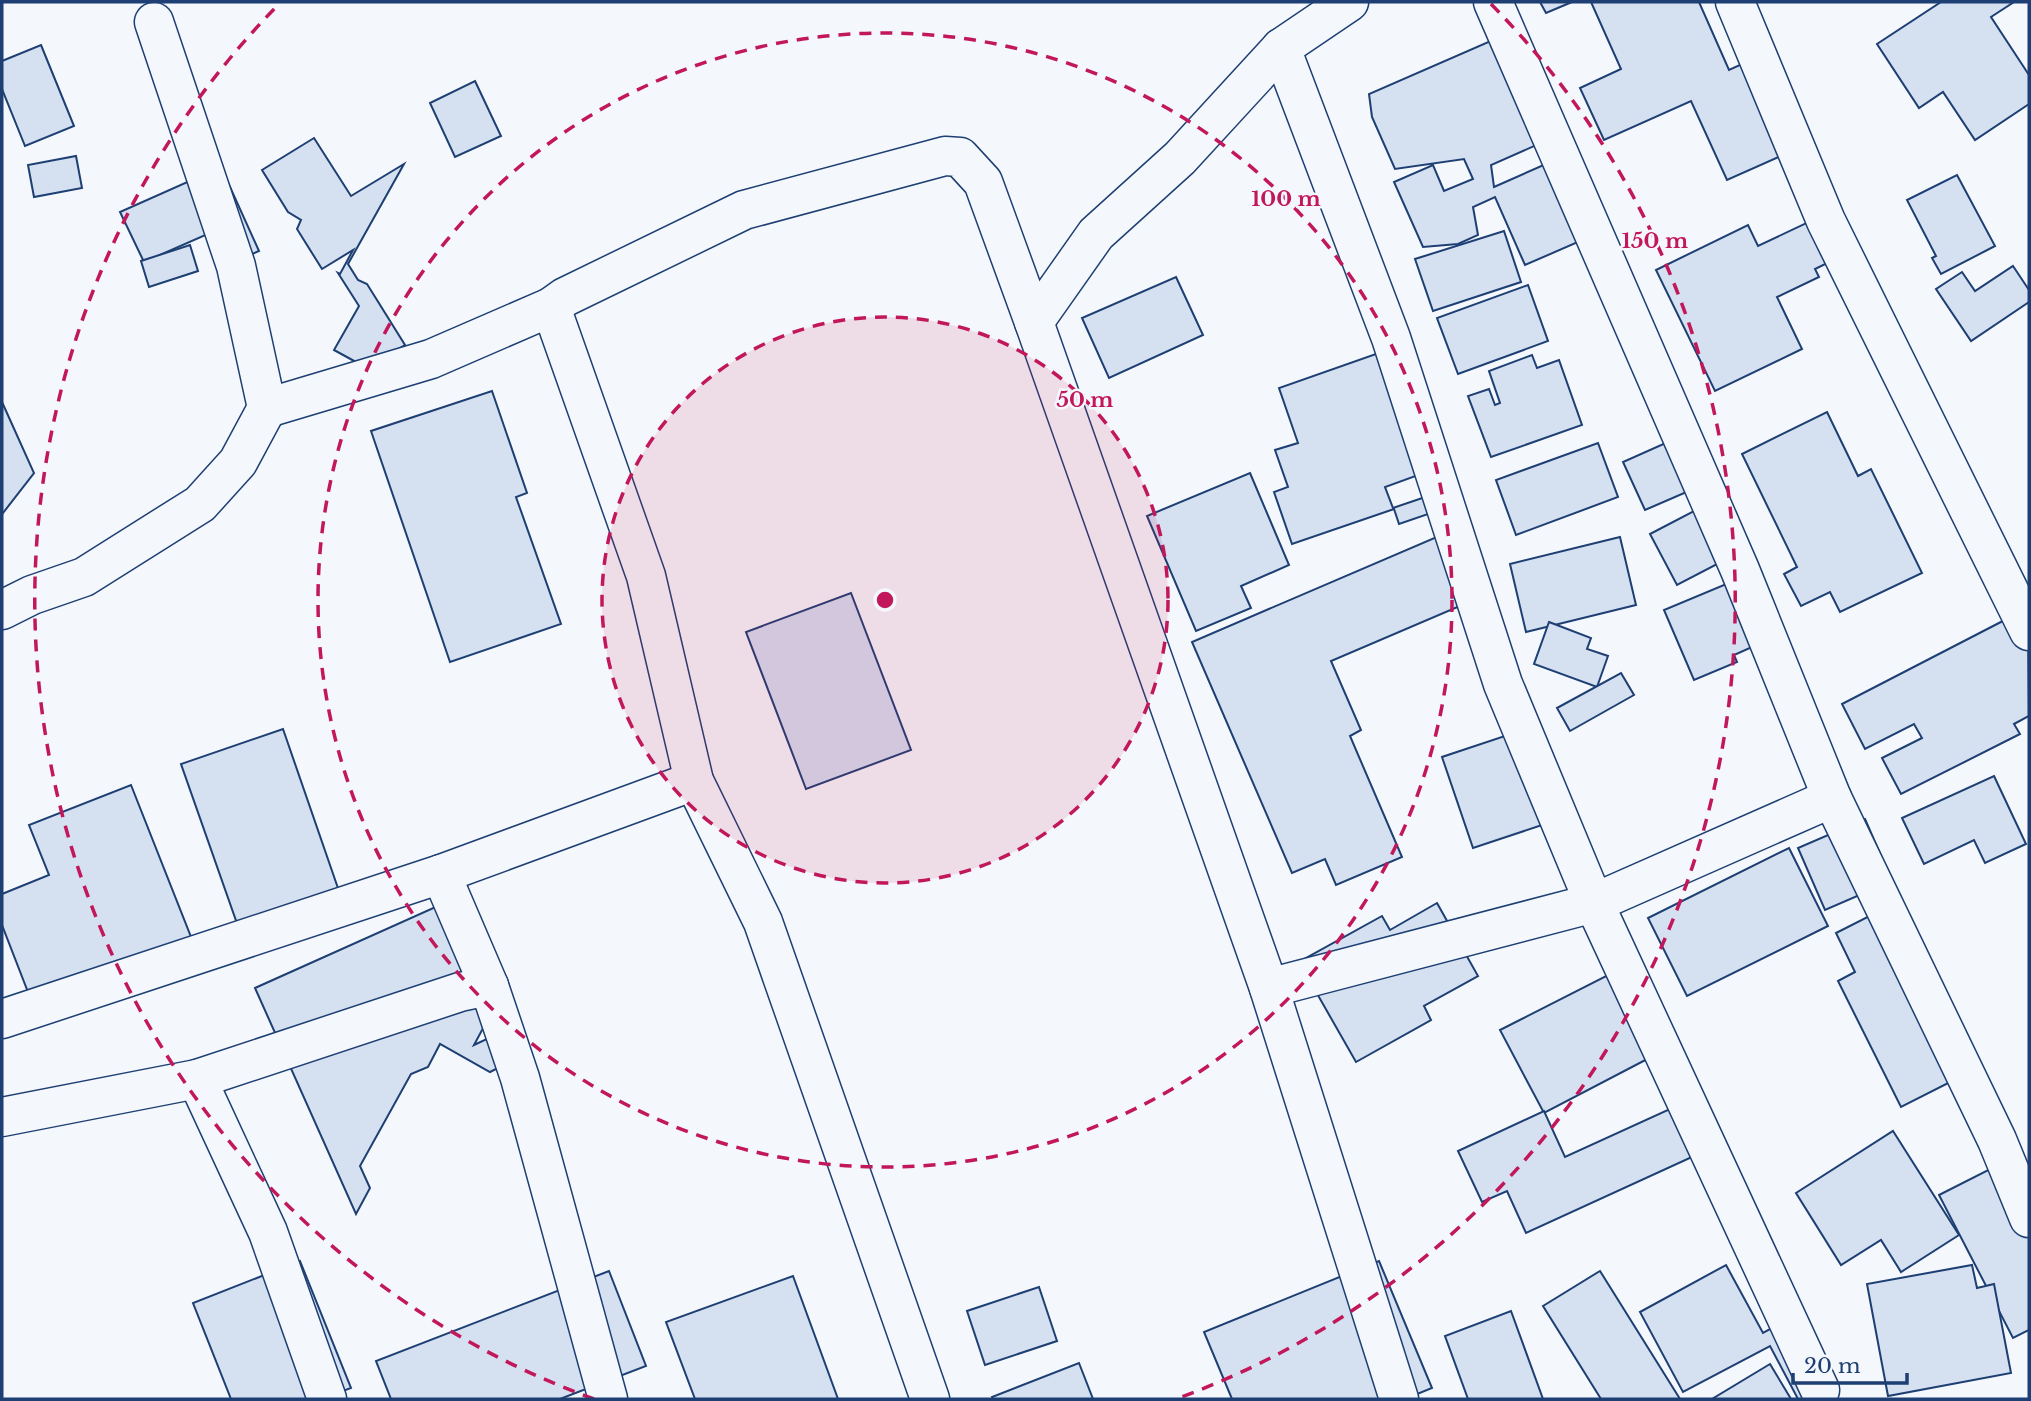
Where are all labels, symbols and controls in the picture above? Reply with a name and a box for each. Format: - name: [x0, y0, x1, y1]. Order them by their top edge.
- text: 100 m: [1251, 186, 1321, 212]
- text: 150 m: [1622, 228, 1688, 254]
- text: 50 m: [1056, 387, 1114, 413]
- centre of rings: [873, 588, 897, 612]
- scale bar: [1793, 1342, 1907, 1386]
- text: 20 m: [1804, 1353, 1861, 1379]

